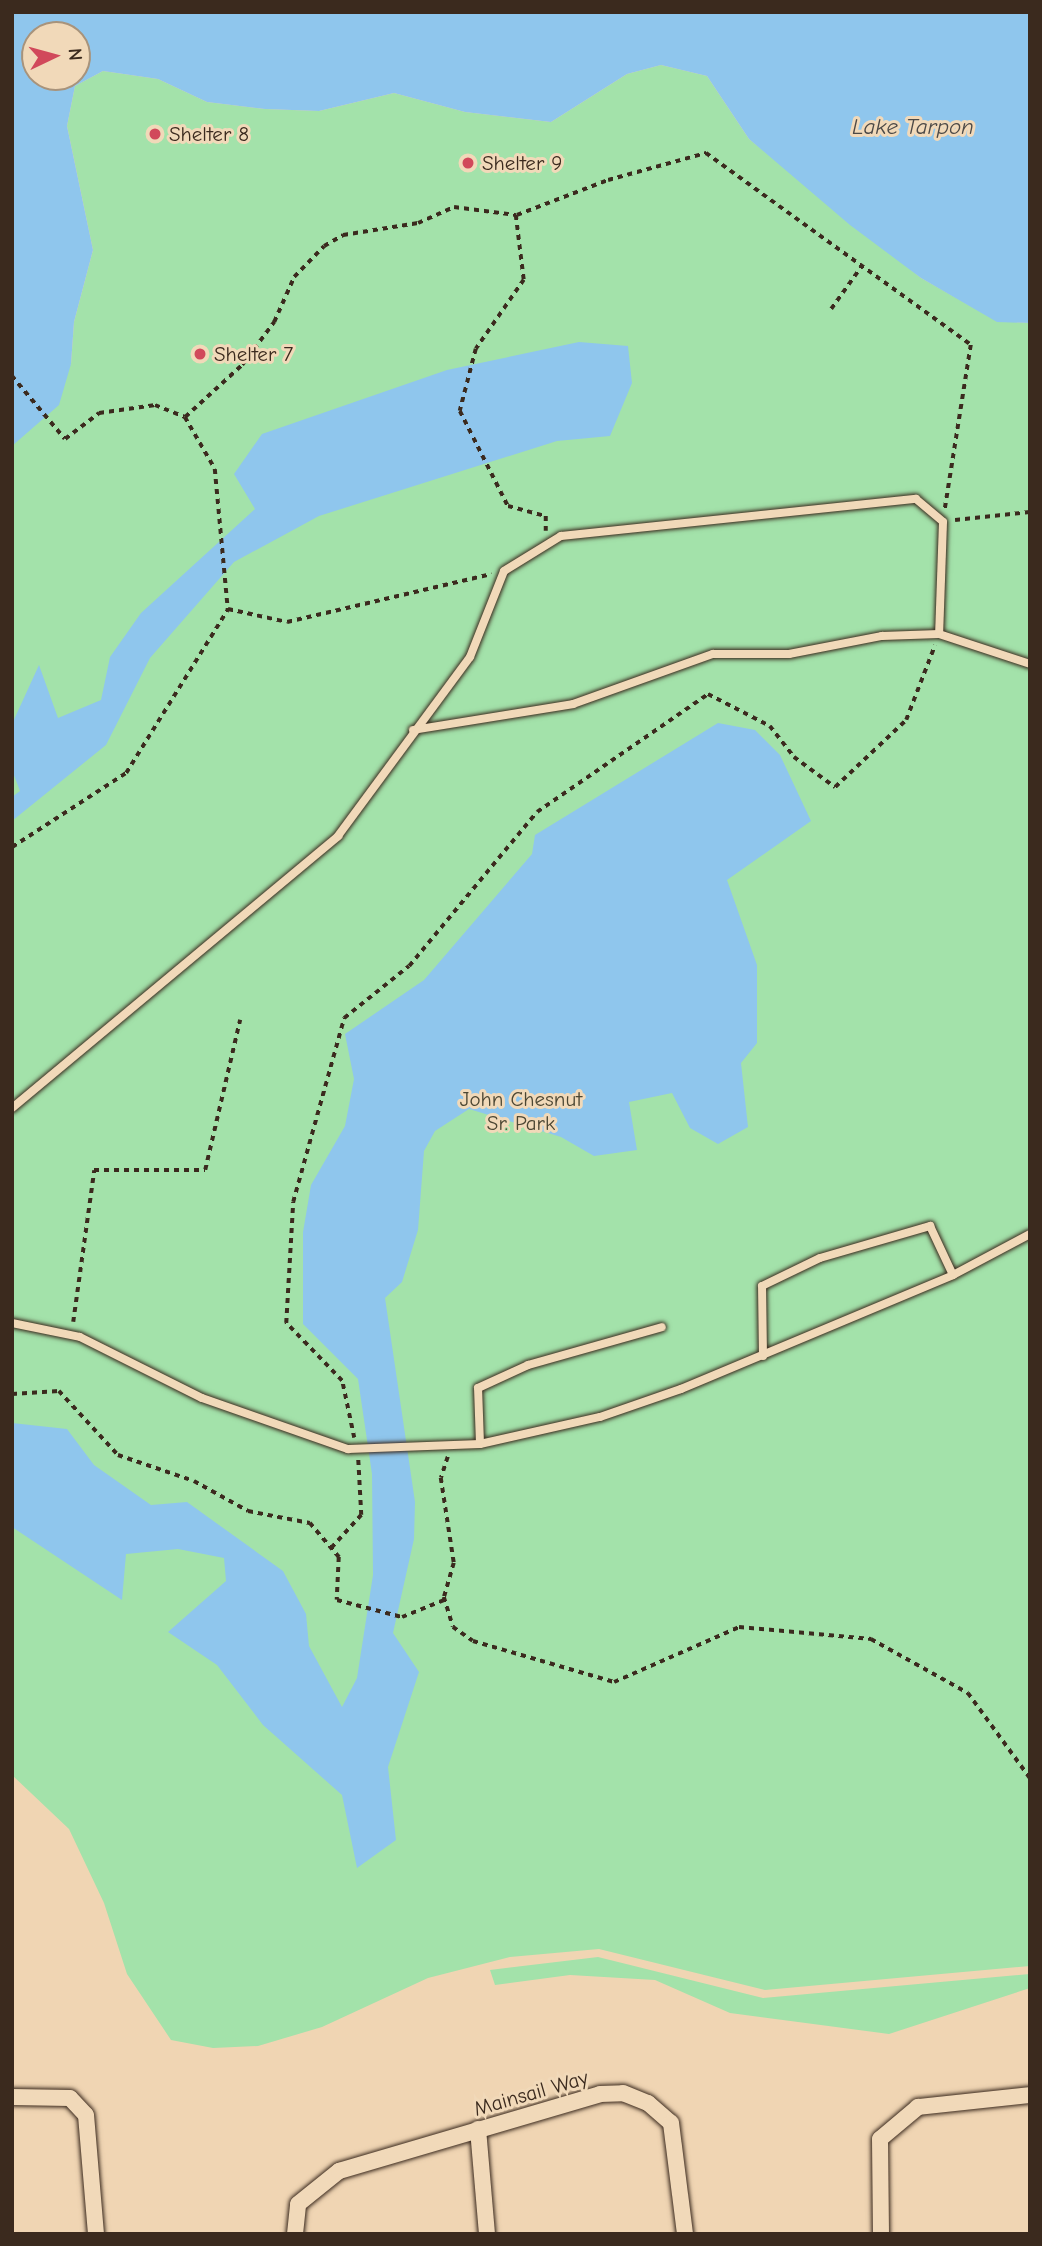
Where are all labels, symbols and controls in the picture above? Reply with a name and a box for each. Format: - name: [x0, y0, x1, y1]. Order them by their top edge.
- north arrow: [21, 21, 91, 91]
- text: N: [63, 47, 86, 61]
- water label: Lake Tarpon: [852, 113, 974, 141]
- place label: Shelter 8: [169, 121, 249, 147]
- marker: Shelter 8: [147, 126, 163, 142]
- place label: Shelter 9: [482, 150, 562, 176]
- marker: Shelter 9: [460, 155, 476, 171]
- place label: Shelter 7: [214, 341, 293, 367]
- marker: Shelter 7: [192, 346, 208, 362]
- park label: John Chesnut Sr. Park: [460, 1086, 582, 1136]
- street label: Mainsail Way: [471, 2065, 591, 2121]

